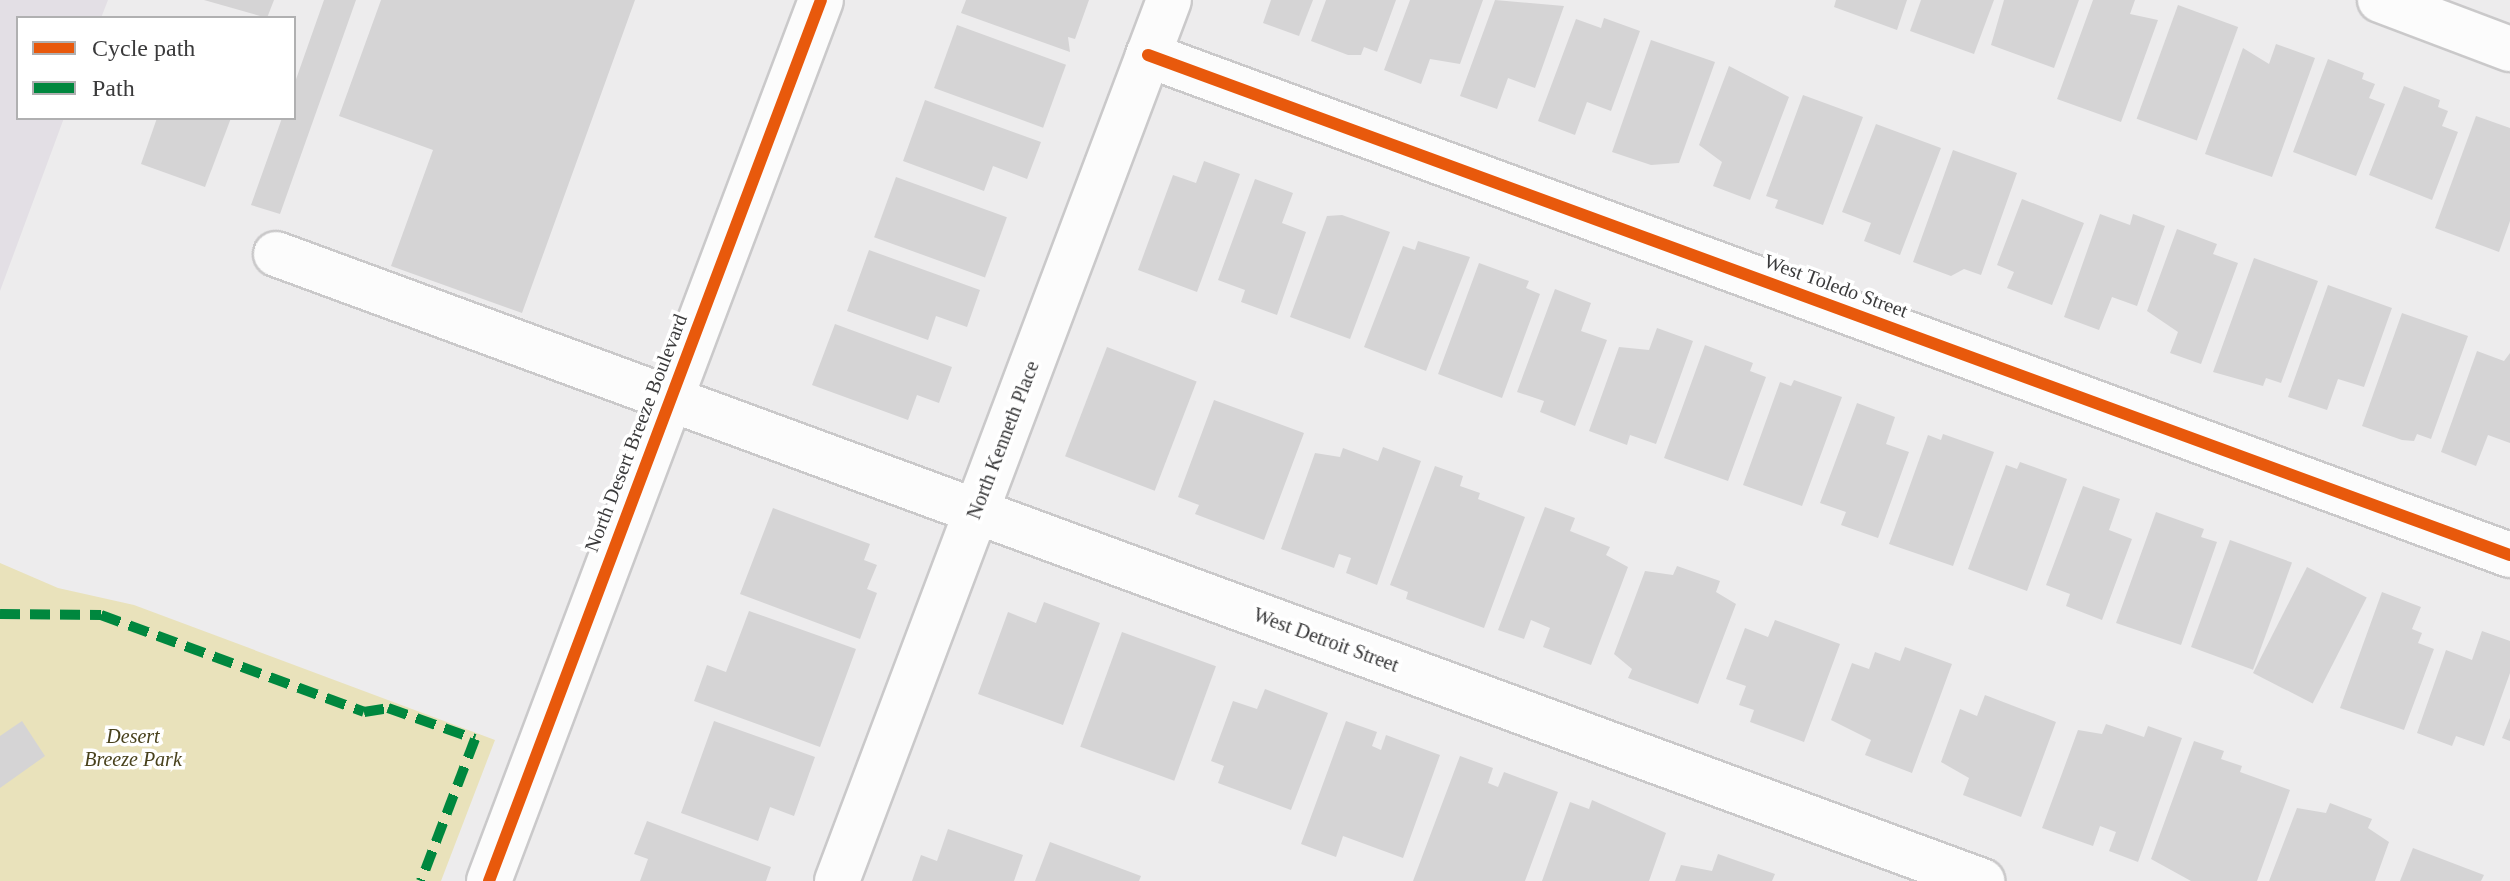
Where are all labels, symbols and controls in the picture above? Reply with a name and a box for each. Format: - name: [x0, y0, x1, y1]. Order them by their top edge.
- legend: [16, 16, 296, 120]
- text: Cycle path: [92, 35, 195, 61]
- text: Path: [92, 75, 135, 101]
- street label: West Toledo Street: [1761, 249, 1911, 323]
- street label: North Desert Breeze Boulevard: [580, 311, 692, 555]
- street label: North Kenneth Place: [962, 357, 1044, 523]
- street label: West Detroit Street: [1250, 603, 1402, 677]
- park label: Desert Breeze Park: [84, 724, 182, 771]

